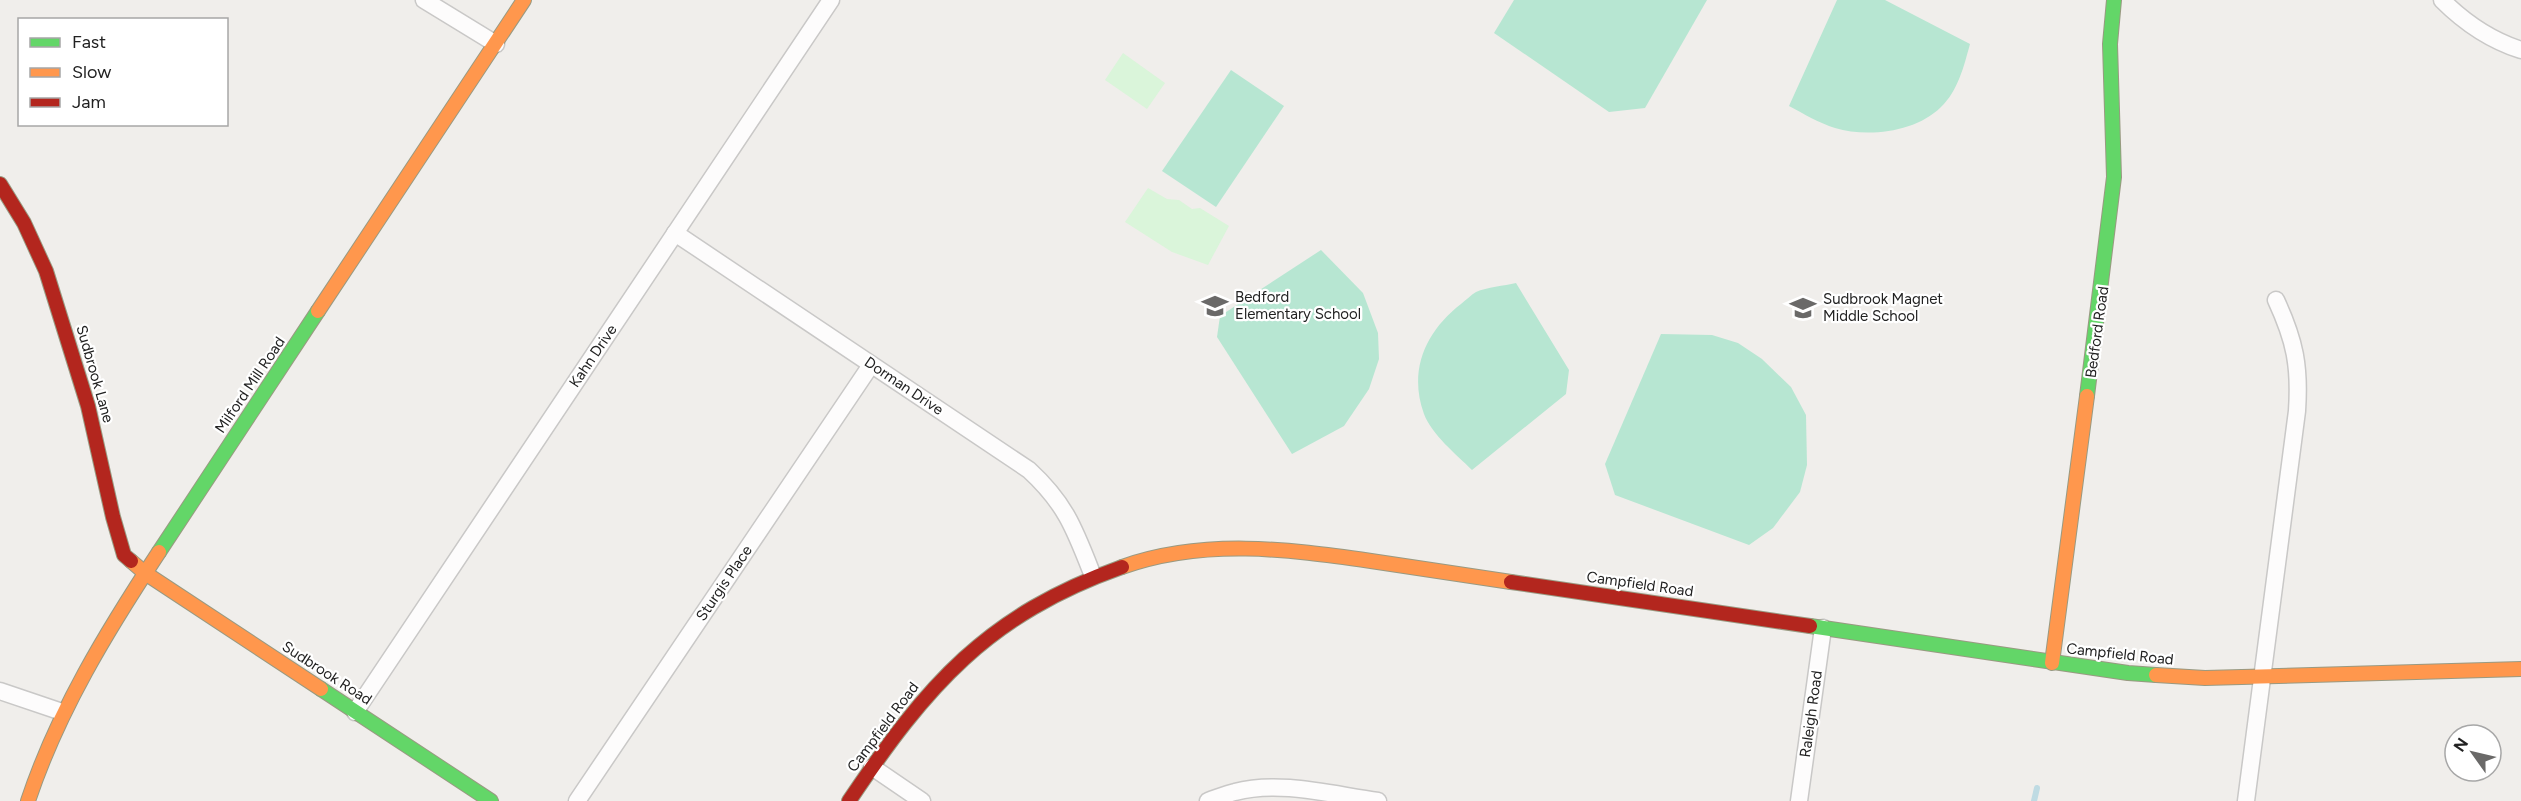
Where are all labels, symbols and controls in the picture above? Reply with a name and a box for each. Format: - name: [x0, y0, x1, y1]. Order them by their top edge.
- legend: [18, 18, 228, 126]
- text: Fast: [72, 31, 106, 53]
- text: Slow: [72, 61, 111, 83]
- text: Jam: [72, 91, 106, 113]
- street label: Bedford Road: [2082, 285, 2112, 379]
- place label: Bedford Elementary School: [1235, 288, 1361, 323]
- place label: Sudbrook Magnet Middle School: [1823, 290, 1943, 325]
- school or university icon: Bedford Elementary School: [1200, 291, 1230, 321]
- school or university icon: Sudbrook Magnet Middle School: [1788, 293, 1818, 323]
- street label: Kahn Drive: [565, 321, 621, 391]
- street label: Sudbrook Lane: [72, 323, 118, 425]
- street label: Milford Mill Road: [211, 333, 289, 437]
- street label: Dorman Drive: [861, 353, 947, 419]
- street label: Sturgis Place: [692, 542, 756, 624]
- street label: Campfield Road: [1585, 568, 1695, 600]
- street label: Sudbrook Road: [279, 637, 375, 709]
- street label: Campfield Road: [2066, 639, 2174, 669]
- street label: Raleigh Road: [1796, 669, 1826, 759]
- street label: Campfield Road: [843, 679, 923, 775]
- north arrow: [2443, 723, 2503, 783]
- text: N: [2450, 734, 2472, 755]

